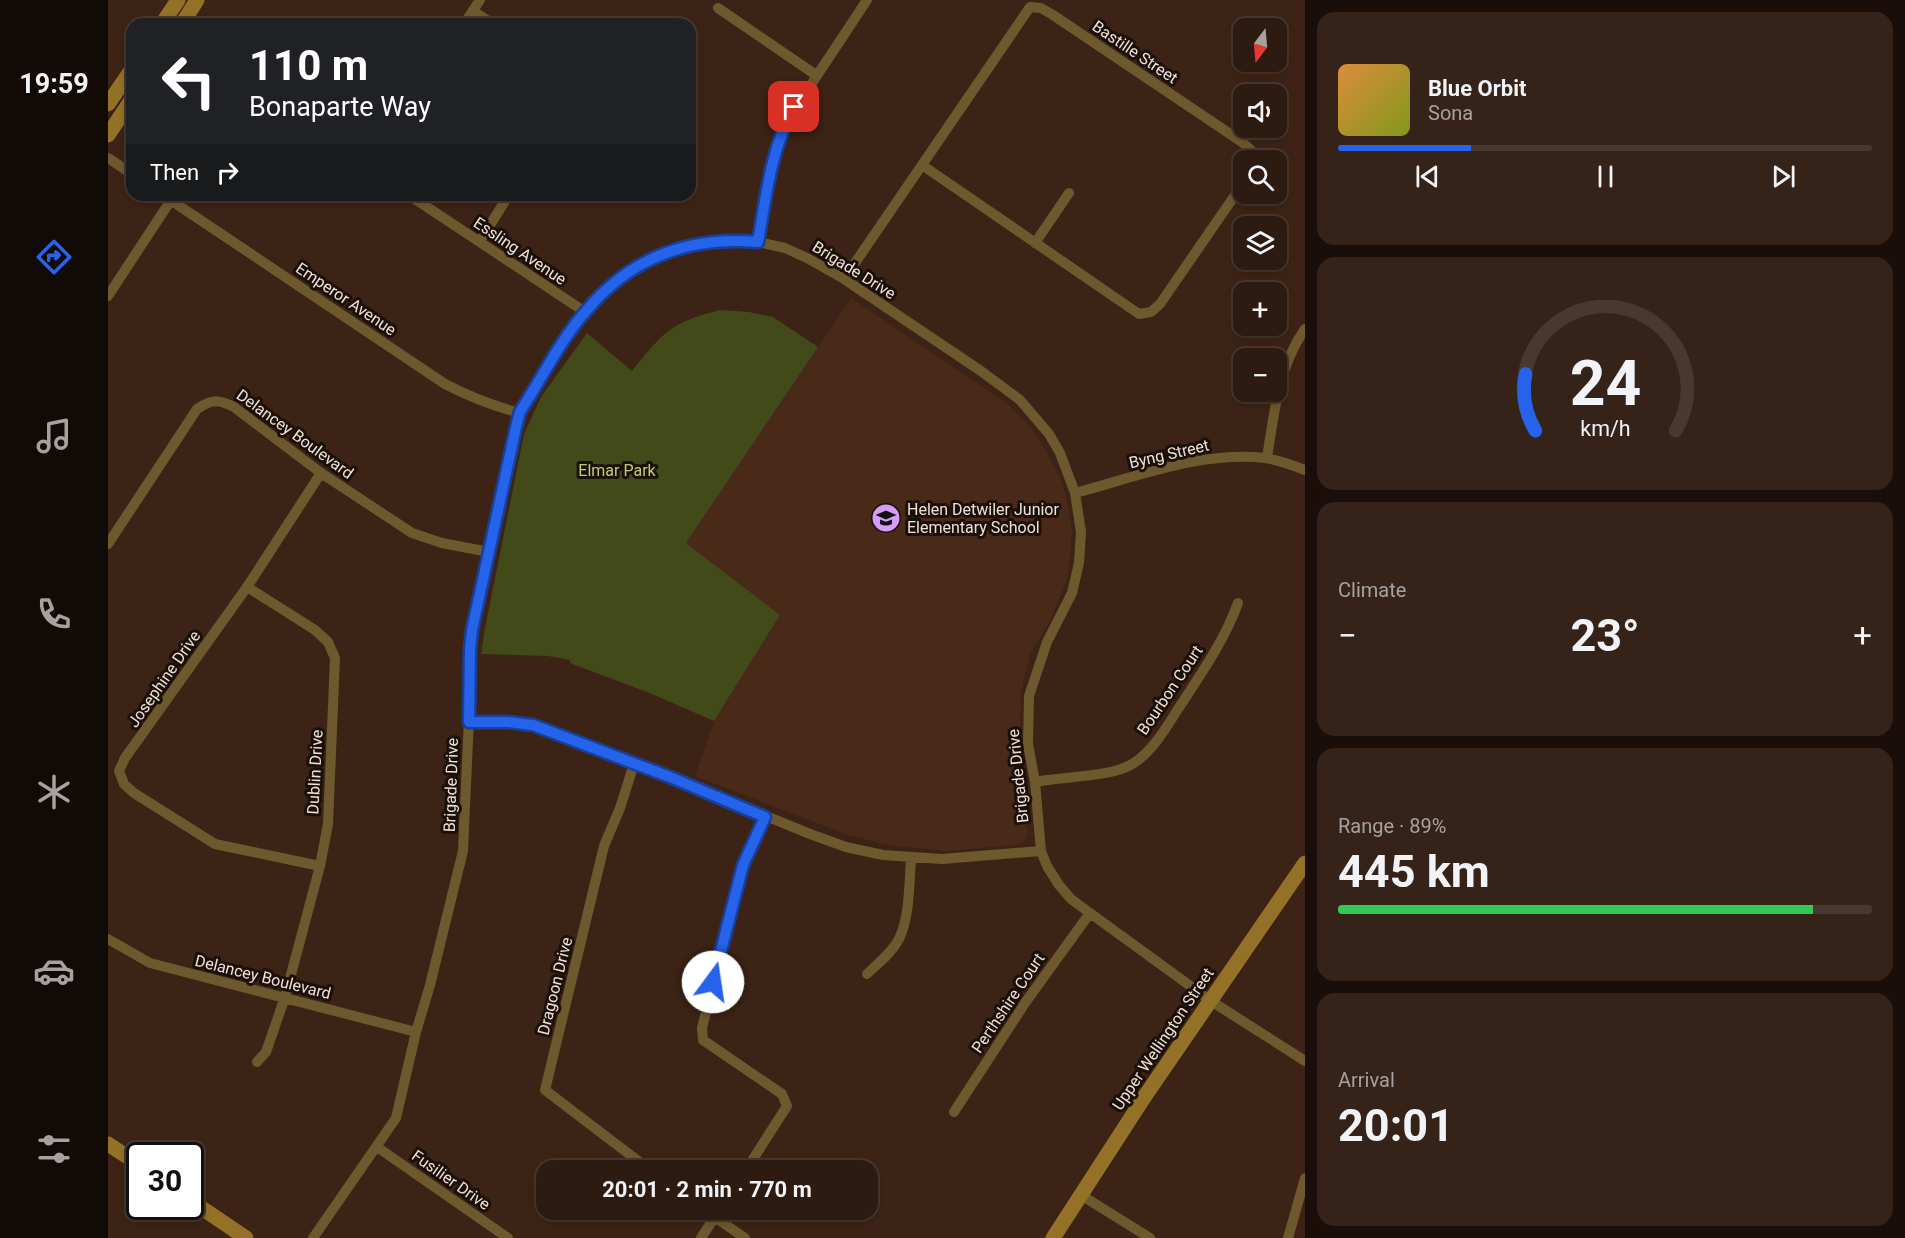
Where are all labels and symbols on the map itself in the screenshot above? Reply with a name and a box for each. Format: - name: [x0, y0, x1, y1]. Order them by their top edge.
- street label: Bastille Street: [1089, 17, 1181, 87]
- north arrow: [1233, 18, 1287, 72]
- pin: [768, 81, 819, 132]
- street label: Essling Avenue: [470, 213, 570, 289]
- street label: Brigade Drive: [809, 237, 899, 303]
- street label: Emperor Avenue: [292, 258, 400, 340]
- street label: Delancey Boulevard: [233, 385, 357, 483]
- street label: Byng Street: [1127, 436, 1211, 472]
- park label: Elmar Park: [578, 461, 657, 480]
- place label: Helen Detwiler Junior Elementary School: [907, 500, 1059, 537]
- school or university icon: Helen Detwiler Junior Elementary School: [870, 502, 902, 534]
- street label: Josephine Drive: [124, 627, 204, 731]
- street label: Bourbon Court: [1133, 642, 1207, 738]
- street label: Brigade Drive: [1004, 728, 1032, 824]
- street label: Dublin Drive: [303, 729, 327, 815]
- street label: Brigade Drive: [440, 738, 462, 832]
- street label: Dragoon Drive: [534, 935, 576, 1037]
- street label: Perthshire Court: [968, 949, 1048, 1057]
- position arrow: [681, 950, 745, 1014]
- street label: Delancey Boulevard: [193, 951, 333, 1003]
- street label: Upper Wellington Street: [1108, 964, 1218, 1114]
- speed limit sign: 30: [126, 1142, 204, 1220]
- street label: Fusilier Drive: [408, 1146, 494, 1214]

